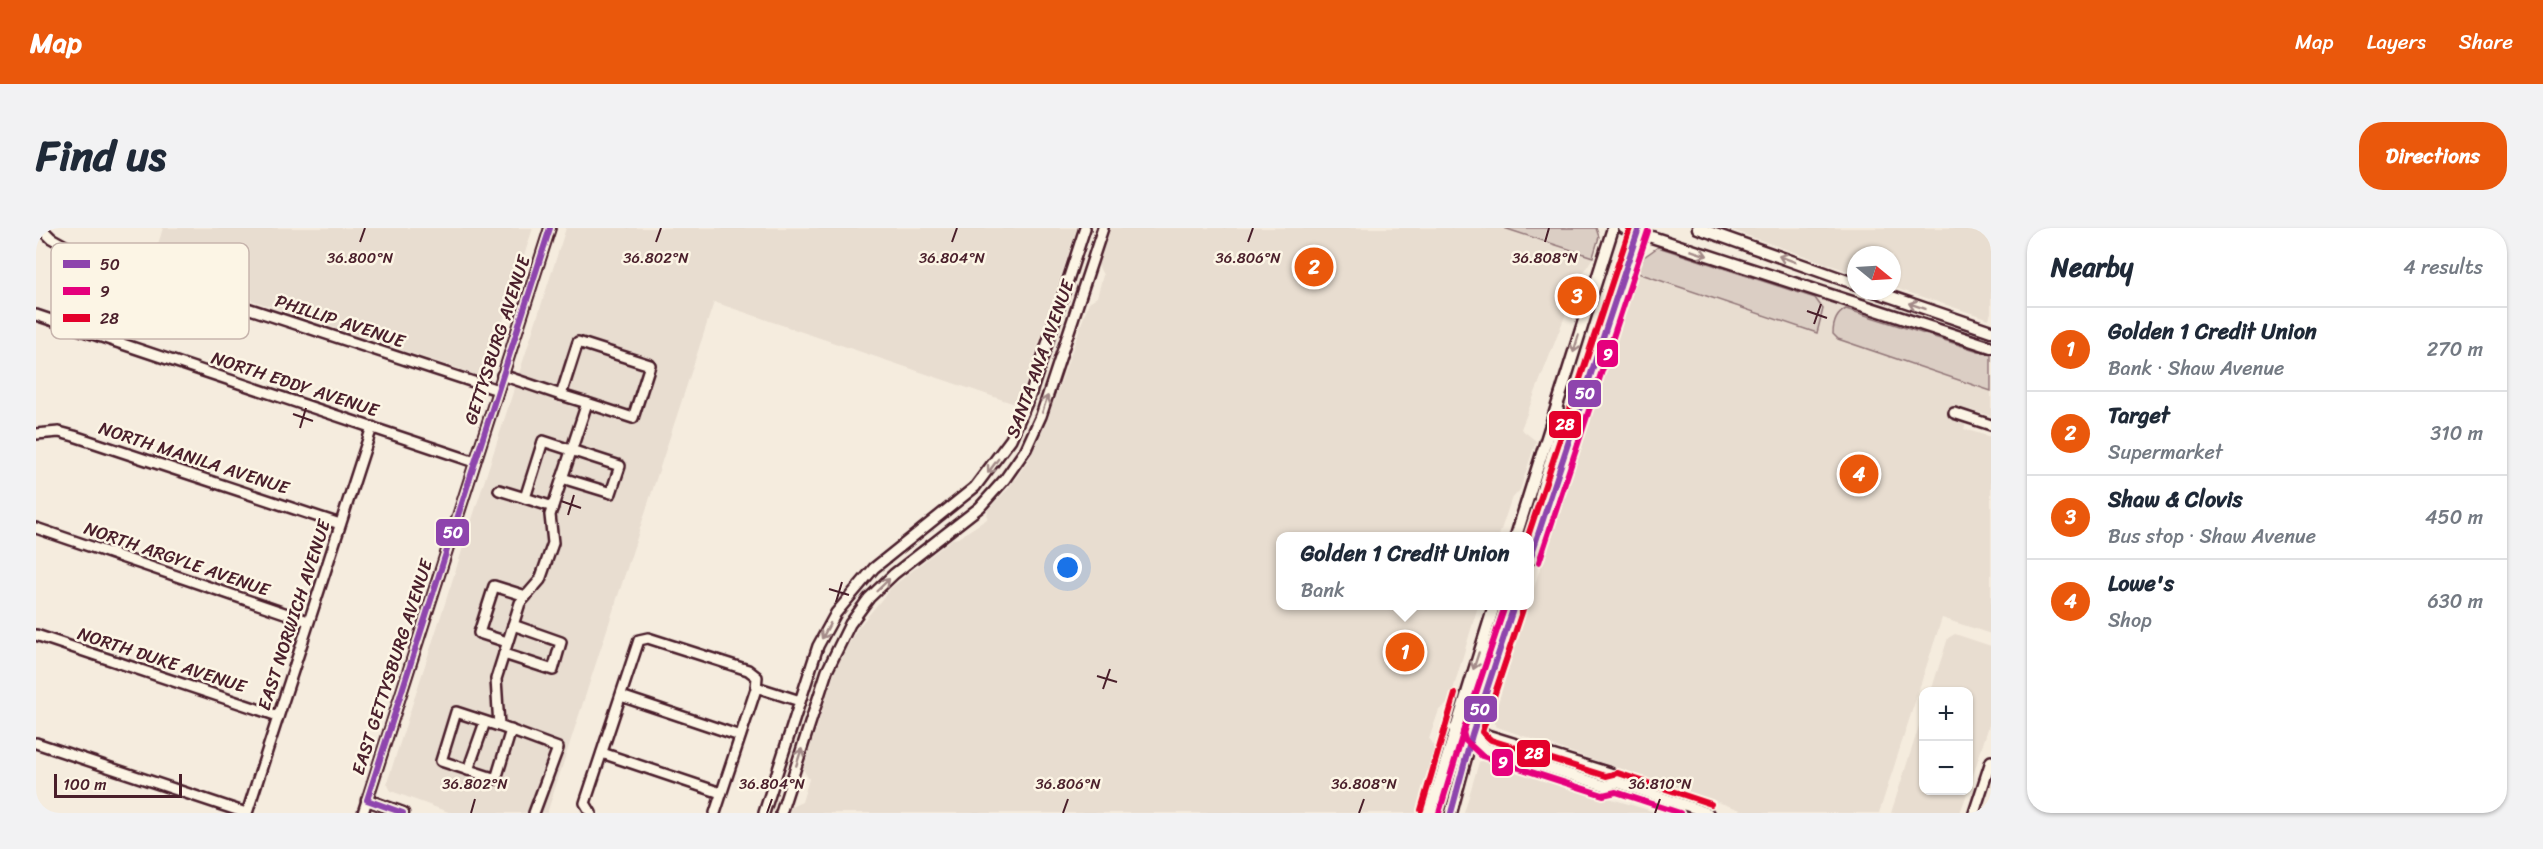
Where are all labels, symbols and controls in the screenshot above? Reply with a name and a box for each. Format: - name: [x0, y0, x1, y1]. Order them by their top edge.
- text: Map: [30, 18, 82, 67]
- text: Map: [2295, 23, 2334, 61]
- text: Layers: [2367, 23, 2426, 61]
- text: Share: [2459, 23, 2513, 61]
- text: Find us: [36, 119, 166, 193]
- button: Directions: [2359, 122, 2507, 190]
- legend: [51, 243, 249, 339]
- pin: 2: [1294, 244, 1334, 290]
- text: Nearby: [2051, 244, 2133, 290]
- text: 36.800°N: [327, 245, 394, 271]
- text: 36.802°N: [623, 245, 689, 271]
- text: 36.804°N: [919, 245, 986, 271]
- text: 36.806°N: [1215, 245, 1281, 271]
- text: 36.808°N: [1512, 245, 1578, 271]
- north arrow: [1847, 246, 1901, 300]
- one-way arrow: [1689, 248, 1708, 259]
- text: 50: [100, 250, 120, 279]
- street label: GETTYSBURG AVENUE: [455, 250, 540, 429]
- text: 4 results: [2403, 250, 2483, 285]
- one-way arrow: [1778, 252, 1797, 263]
- street label: SANTA ANA AVENUE: [996, 274, 1084, 443]
- pin: 3: [1558, 274, 1596, 318]
- text: 9: [100, 277, 110, 306]
- street label: PHILLIP AVENUE: [271, 285, 410, 357]
- one-way arrow: [1908, 300, 1927, 311]
- text: 28: [100, 304, 119, 333]
- text: Golden 1 Credit Union: [2108, 312, 2317, 351]
- text: 1: [2066, 332, 2075, 367]
- text: 270 m: [2427, 332, 2483, 367]
- one-way arrow: [1570, 334, 1581, 353]
- line badge: 9: [1596, 339, 1619, 368]
- text: 9: [1603, 340, 1613, 369]
- street label: NORTH EDDY AVENUE: [207, 342, 384, 426]
- text: Bank · Shaw Avenue: [2108, 351, 2284, 386]
- line badge: 50: [1567, 379, 1602, 408]
- text: 50: [1575, 379, 1595, 408]
- one-way arrow: [1040, 395, 1051, 414]
- text: Target: [2108, 396, 2170, 435]
- line badge: 28: [1548, 410, 1582, 439]
- text: 28: [1555, 410, 1575, 439]
- street label: NORTH MANILA AVENUE: [95, 412, 294, 504]
- text: 2: [2065, 416, 2076, 451]
- text: 310 m: [2430, 416, 2483, 451]
- text: Supermarket: [2108, 435, 2223, 470]
- pin: 4: [1840, 452, 1878, 496]
- one-way arrow: [987, 457, 999, 473]
- text: Shaw & Clovis: [2108, 480, 2243, 519]
- text: 3: [2065, 500, 2076, 535]
- text: 450 m: [2425, 500, 2483, 535]
- street label: NORTH ARGYLE AVENUE: [80, 512, 275, 606]
- street label: EAST NORWICH AVENUE: [248, 515, 340, 715]
- line badge: 50: [435, 518, 470, 547]
- text: 50: [443, 518, 463, 547]
- text: Bus stop · Shaw Avenue: [2108, 519, 2316, 554]
- popup: [1276, 532, 1534, 610]
- text: Golden 1 Credit Union: [1301, 534, 1509, 573]
- your location: [1053, 553, 1082, 582]
- street label: EAST GETTYSBURG AVENUE: [342, 554, 442, 779]
- text: Lowe's: [2108, 564, 2174, 603]
- text: Bank: [1301, 573, 1345, 608]
- one-way arrow: [876, 577, 891, 592]
- text: 4: [2064, 584, 2077, 619]
- text: 630 m: [2427, 584, 2483, 619]
- text: Shop: [2108, 603, 2152, 638]
- street label: NORTH DUKE AVENUE: [73, 618, 252, 703]
- one-way arrow: [820, 622, 832, 639]
- pin: 1: [1386, 630, 1424, 674]
- one-way arrow: [1470, 651, 1481, 670]
- map controls: [1919, 687, 1973, 795]
- button: +: [1919, 687, 1973, 741]
- line badge: 50: [1463, 695, 1498, 723]
- text: 50: [1470, 695, 1490, 724]
- line badge: 28: [1516, 739, 1551, 768]
- text: 28: [1524, 739, 1544, 768]
- button: −: [1919, 741, 1973, 795]
- one-way arrow: [794, 748, 805, 767]
- line badge: 9: [1491, 748, 1514, 777]
- text: 9: [1498, 748, 1508, 777]
- text: 100 m: [63, 770, 107, 799]
- scale bar: [54, 771, 182, 798]
- text: 36.802°N: [442, 771, 508, 797]
- text: 36.804°N: [739, 771, 806, 797]
- text: 36.806°N: [1035, 771, 1101, 797]
- text: 36.808°N: [1331, 771, 1397, 797]
- text: 36.810°N: [1628, 771, 1692, 797]

